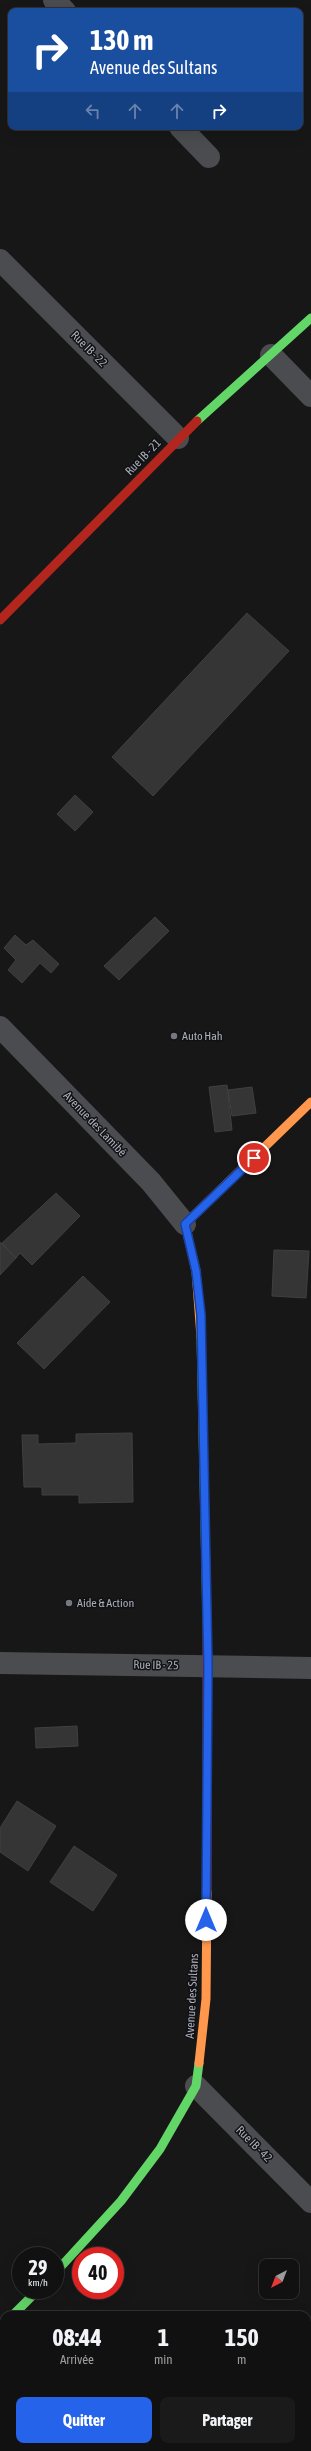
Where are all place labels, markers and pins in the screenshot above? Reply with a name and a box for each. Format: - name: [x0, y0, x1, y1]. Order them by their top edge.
- place label: Auto Hah: [182, 1029, 223, 1043]
- marker: Auto Hah: [169, 1031, 179, 1041]
- pin: [237, 1141, 271, 1175]
- place label: Aide & Action: [77, 1596, 134, 1610]
- marker: Aide & Action: [64, 1598, 74, 1608]

